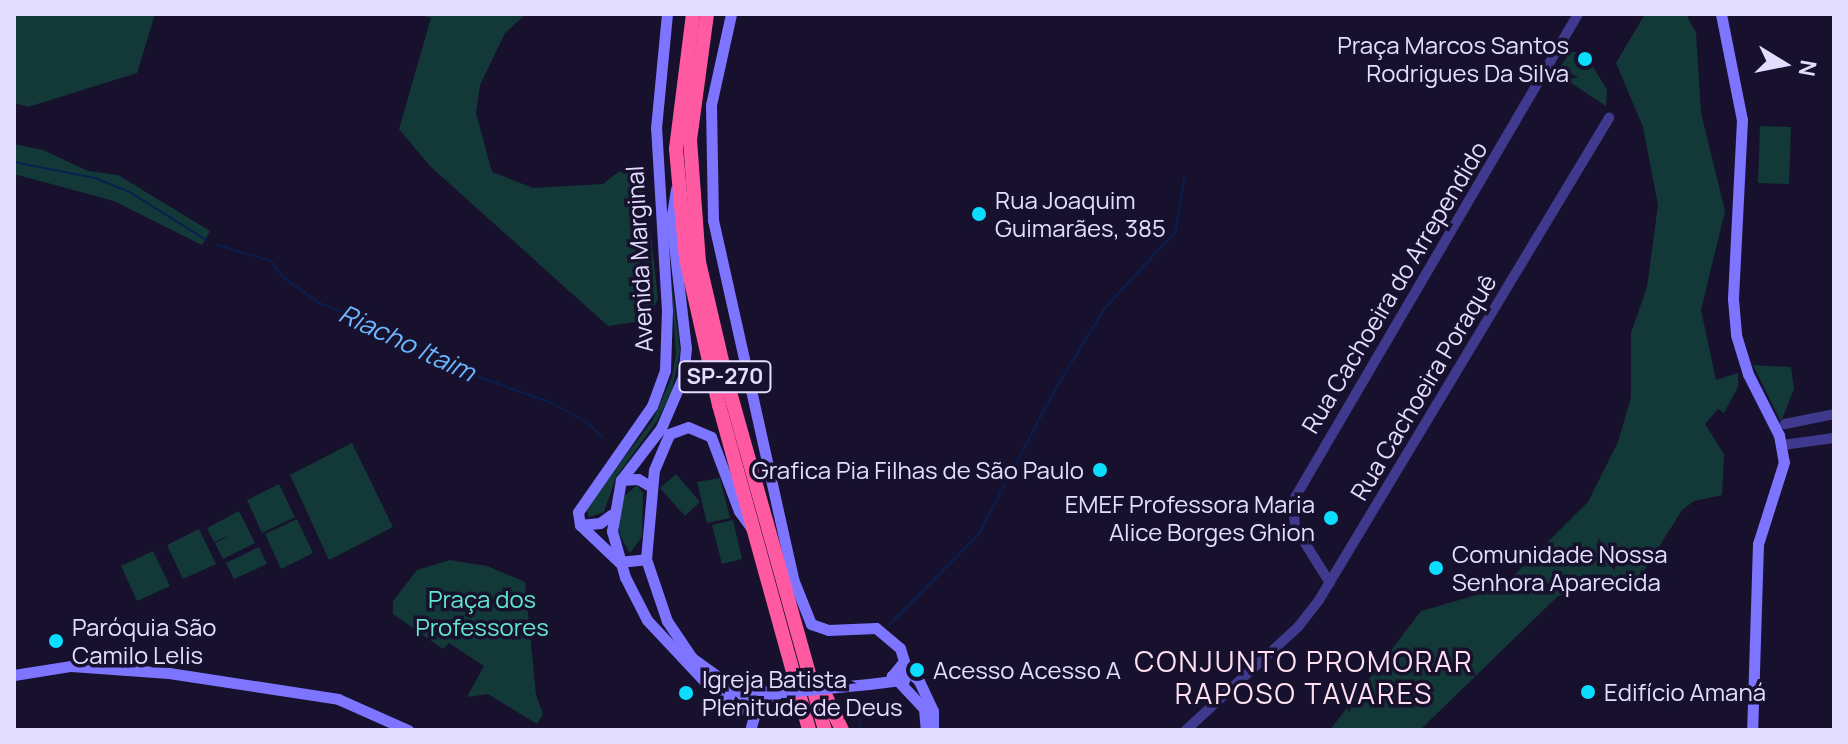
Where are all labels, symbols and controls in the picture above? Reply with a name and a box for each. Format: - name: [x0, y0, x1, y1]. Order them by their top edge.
- north arrow: [1744, 24, 1824, 104]
- place label: Praça Marcos Santos Rodrigues Da Silva: [1337, 31, 1569, 87]
- marker: Praça Marcos Santos Rodrigues Da Silva: [1576, 50, 1594, 68]
- text: N: [1791, 58, 1824, 79]
- street label: Rua Cachoeira do Arrependido: [1295, 136, 1493, 438]
- street label: Avenida Marginal: [620, 165, 658, 353]
- place label: Rua Joaquim Guimarães, 385: [995, 186, 1166, 242]
- marker: Rua Joaquim Guimarães, 385: [970, 205, 988, 223]
- street label: Rua Cachoeira Poraquê: [1344, 269, 1502, 505]
- water label: Riacho Itaim: [334, 298, 480, 388]
- road number: SP-270: [677, 359, 773, 395]
- place label: Grafica Pia Filhas de São Paulo: [752, 456, 1084, 484]
- marker: Grafica Pia Filhas de São Paulo: [1091, 461, 1109, 479]
- place label: EMEF Professora Maria Alice Borges Ghion: [1065, 490, 1315, 546]
- marker: EMEF Professora Maria Alice Borges Ghion: [1322, 509, 1340, 527]
- place label: Comunidade Nossa Senhora Aparecida: [1452, 540, 1667, 596]
- marker: Comunidade Nossa Senhora Aparecida: [1427, 559, 1445, 577]
- park label: Praça dos Professores: [415, 585, 549, 641]
- place label: Paróquia São Camilo Lelis: [72, 613, 216, 669]
- marker: Paróquia São Camilo Lelis: [47, 632, 65, 650]
- district label: CONJUNTO PROMORAR RAPOSO TAVARES: [1134, 644, 1474, 710]
- place label: Acesso Acesso A: [933, 656, 1121, 684]
- marker: Acesso Acesso A: [908, 661, 926, 679]
- place label: Igreja Batista Plenitude de Deus: [702, 665, 903, 721]
- place label: Edifício Amaná: [1604, 678, 1766, 706]
- marker: Edifício Amaná: [1579, 683, 1597, 701]
- marker: Igreja Batista Plenitude de Deus: [677, 684, 695, 702]

